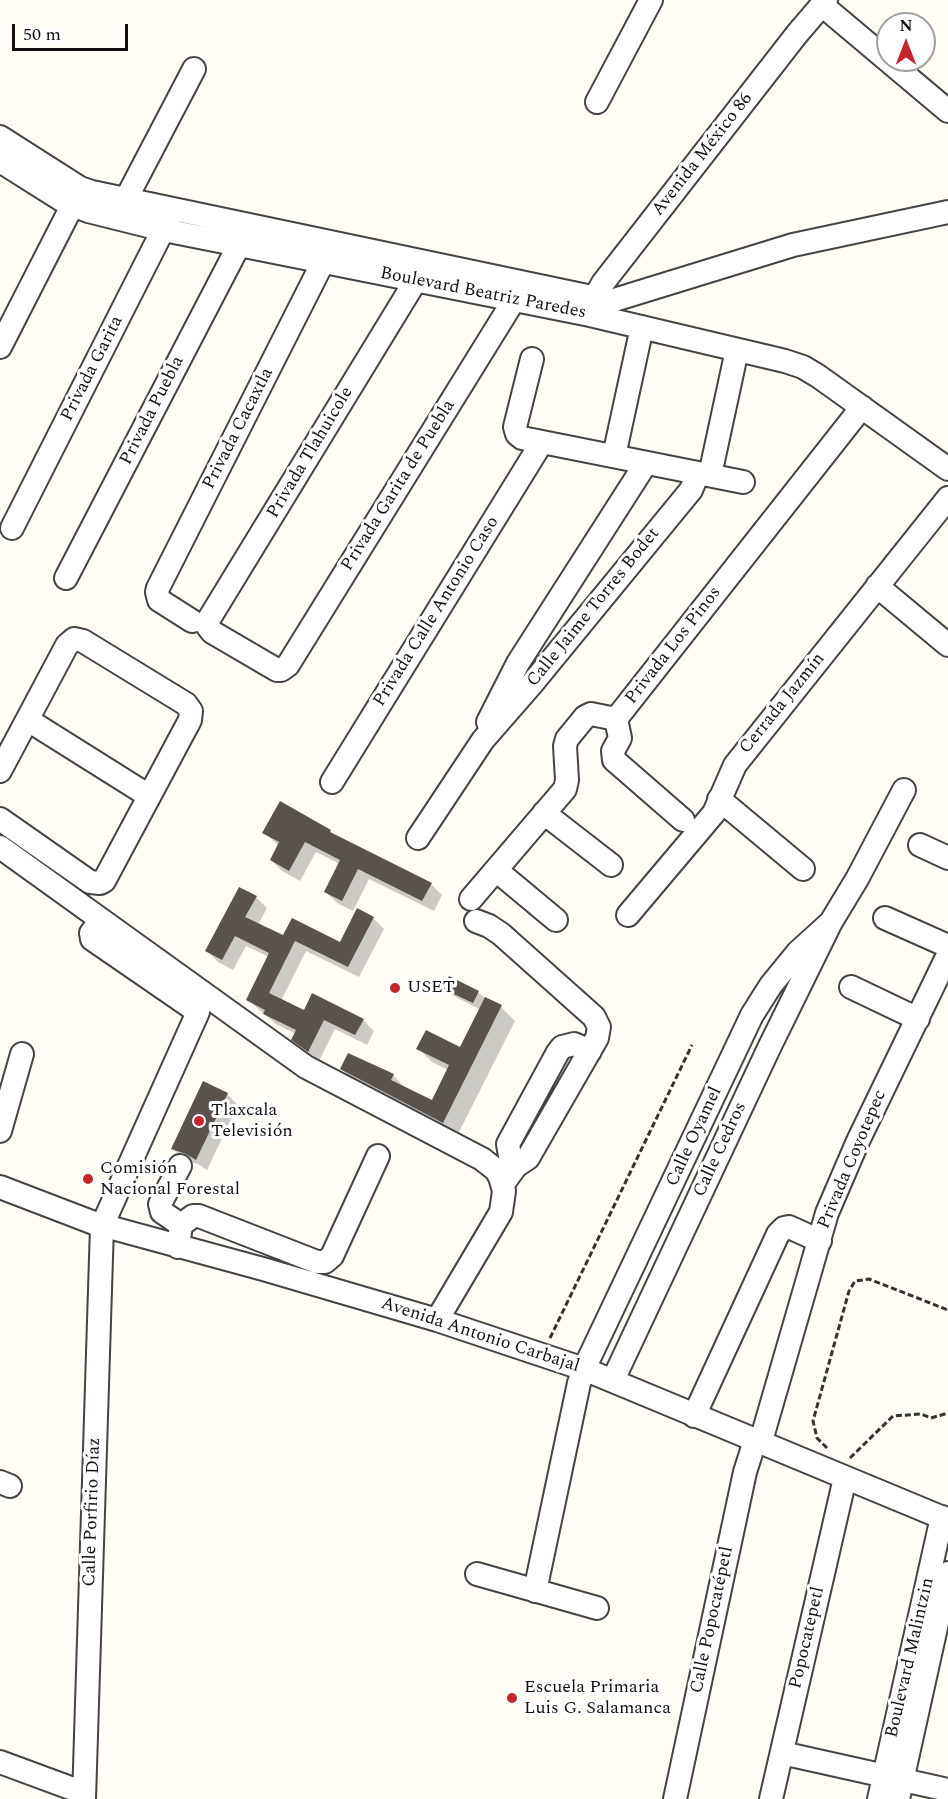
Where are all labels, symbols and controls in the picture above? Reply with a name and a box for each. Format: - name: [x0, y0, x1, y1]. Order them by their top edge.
- scale bar: [15, 12, 130, 50]
- north arrow: [876, 12, 936, 72]
- text: N: [899, 14, 913, 38]
- text: 50 m: [23, 21, 61, 48]
- street label: Avenida México 86: [648, 89, 758, 221]
- street label: Boulevard Beatriz Paredes: [378, 263, 588, 325]
- street label: Privada Garita: [57, 313, 129, 425]
- street label: Privada Puebla: [116, 353, 190, 469]
- street label: Privada Cacaxtla: [199, 365, 279, 493]
- street label: Privada Tlahuicole: [263, 383, 359, 523]
- street label: Privada Garita de Puebla: [337, 396, 461, 576]
- street label: Privada Calle Antonio Caso: [370, 513, 504, 711]
- street label: Calle Jaime Torres Bodet: [523, 524, 665, 692]
- street label: Privada Los Pinos: [621, 583, 727, 709]
- street label: Cerrada Jazmín: [736, 649, 830, 759]
- place label: USET: [407, 977, 455, 999]
- marker: USET: [388, 981, 402, 995]
- street label: Calle Oyamel: [663, 1084, 727, 1190]
- street label: Privada Coyotepec: [814, 1087, 892, 1233]
- street label: Calle Cedros: [690, 1099, 752, 1201]
- place label: Tlaxcala Televisión: [211, 1100, 293, 1142]
- marker: Tlaxcala Televisión: [192, 1114, 206, 1128]
- place label: Comisión Nacional Forestal: [100, 1158, 240, 1200]
- marker: Comisión Nacional Forestal: [81, 1172, 95, 1186]
- street label: Avenida Antonio Carbajal: [378, 1294, 582, 1378]
- street label: Calle Porfirio Díaz: [80, 1437, 106, 1587]
- street label: Calle Popocatépetl: [687, 1545, 739, 1695]
- street label: Boulevard Malintzin: [882, 1576, 940, 1740]
- street label: Popocatepetl: [786, 1585, 830, 1691]
- place label: Escuela Primaria Luis G. Salamanca: [524, 1677, 671, 1720]
- marker: Escuela Primaria Luis G. Salamanca: [505, 1691, 519, 1705]

